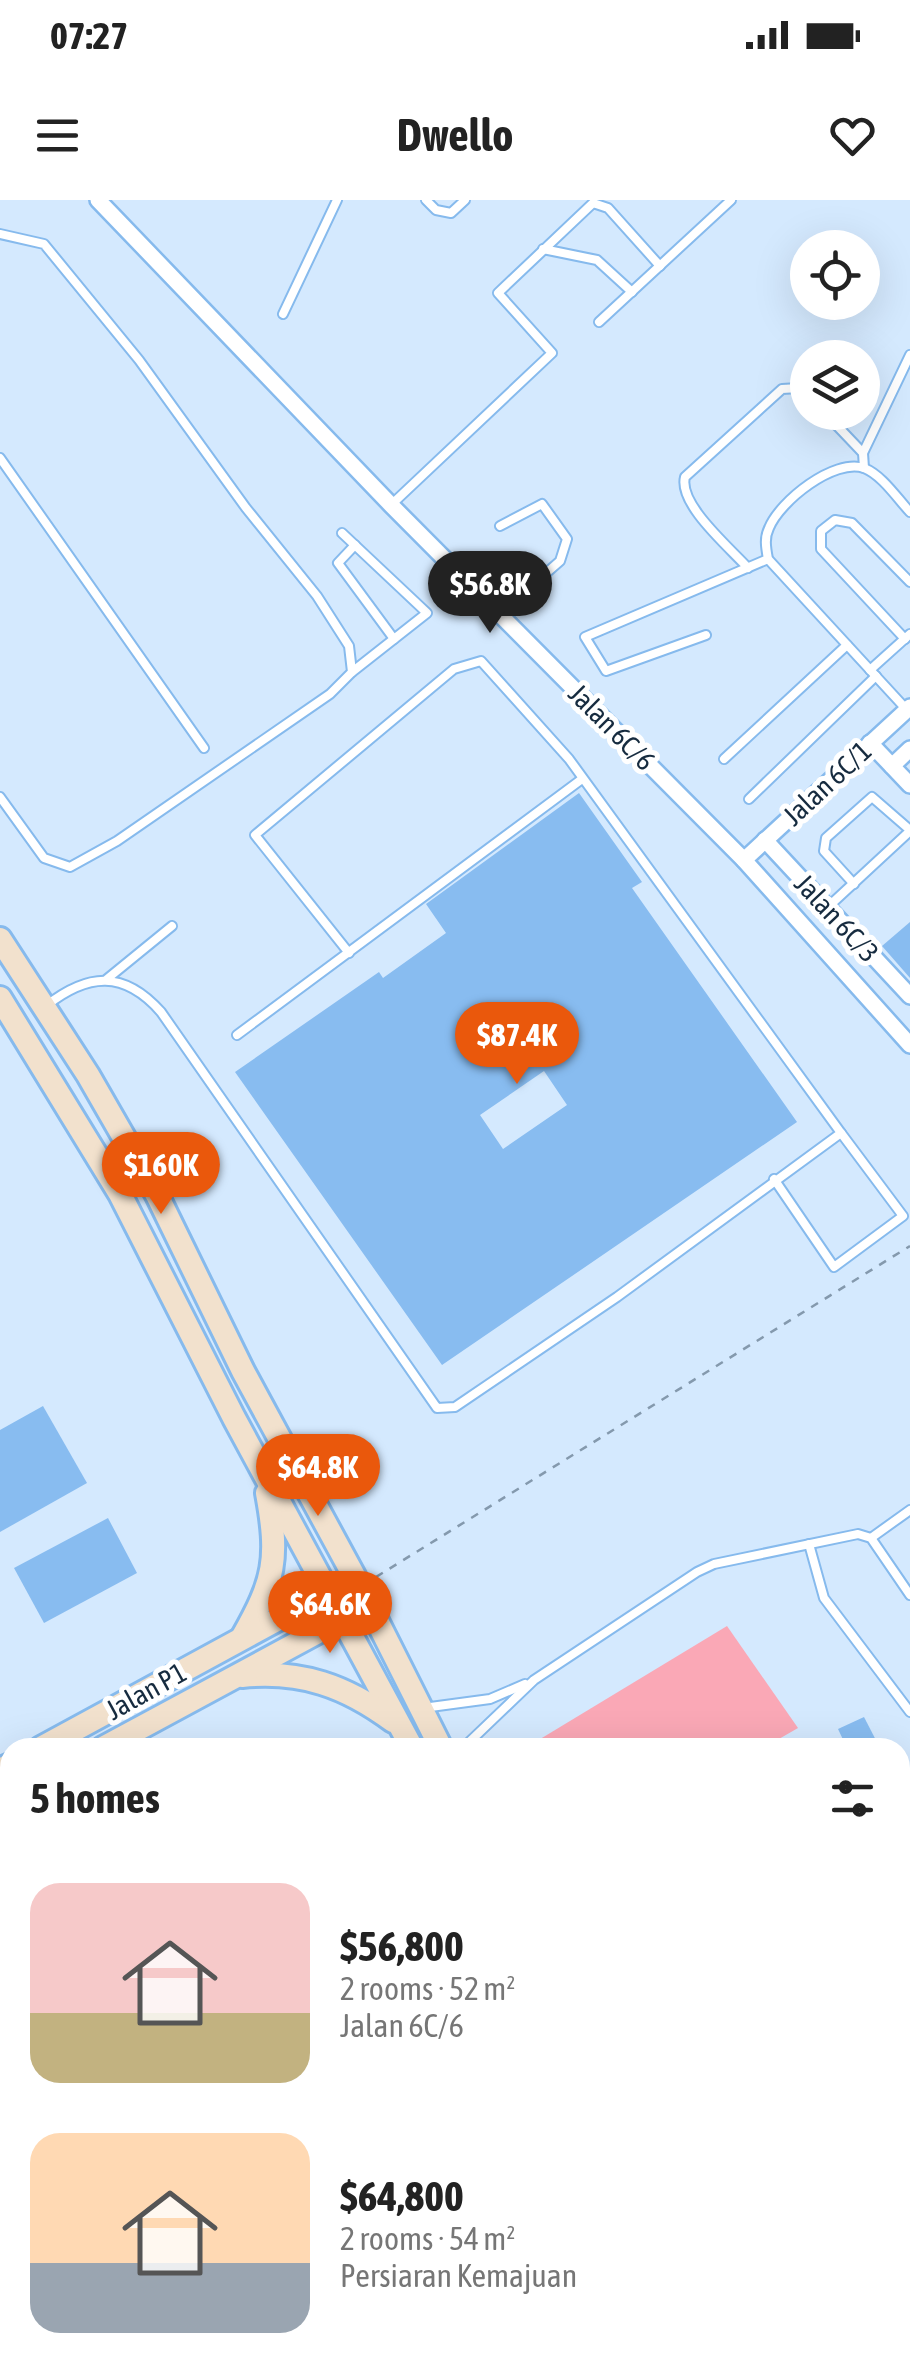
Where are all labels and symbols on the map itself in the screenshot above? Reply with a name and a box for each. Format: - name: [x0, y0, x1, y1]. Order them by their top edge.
- pin: $56.8K: [409, 551, 571, 636]
- street label: Jalan 6C/6: [562, 677, 662, 777]
- street label: Jalan 6C/1: [777, 734, 877, 832]
- street label: Jalan 6C/3: [788, 868, 886, 968]
- pin: $87.4K: [436, 1002, 598, 1087]
- pin: $160K: [91, 1132, 231, 1217]
- pin: $64.8K: [237, 1434, 399, 1519]
- pin: $64.6K: [249, 1571, 411, 1656]
- street label: Jalan P1: [100, 1656, 192, 1726]

